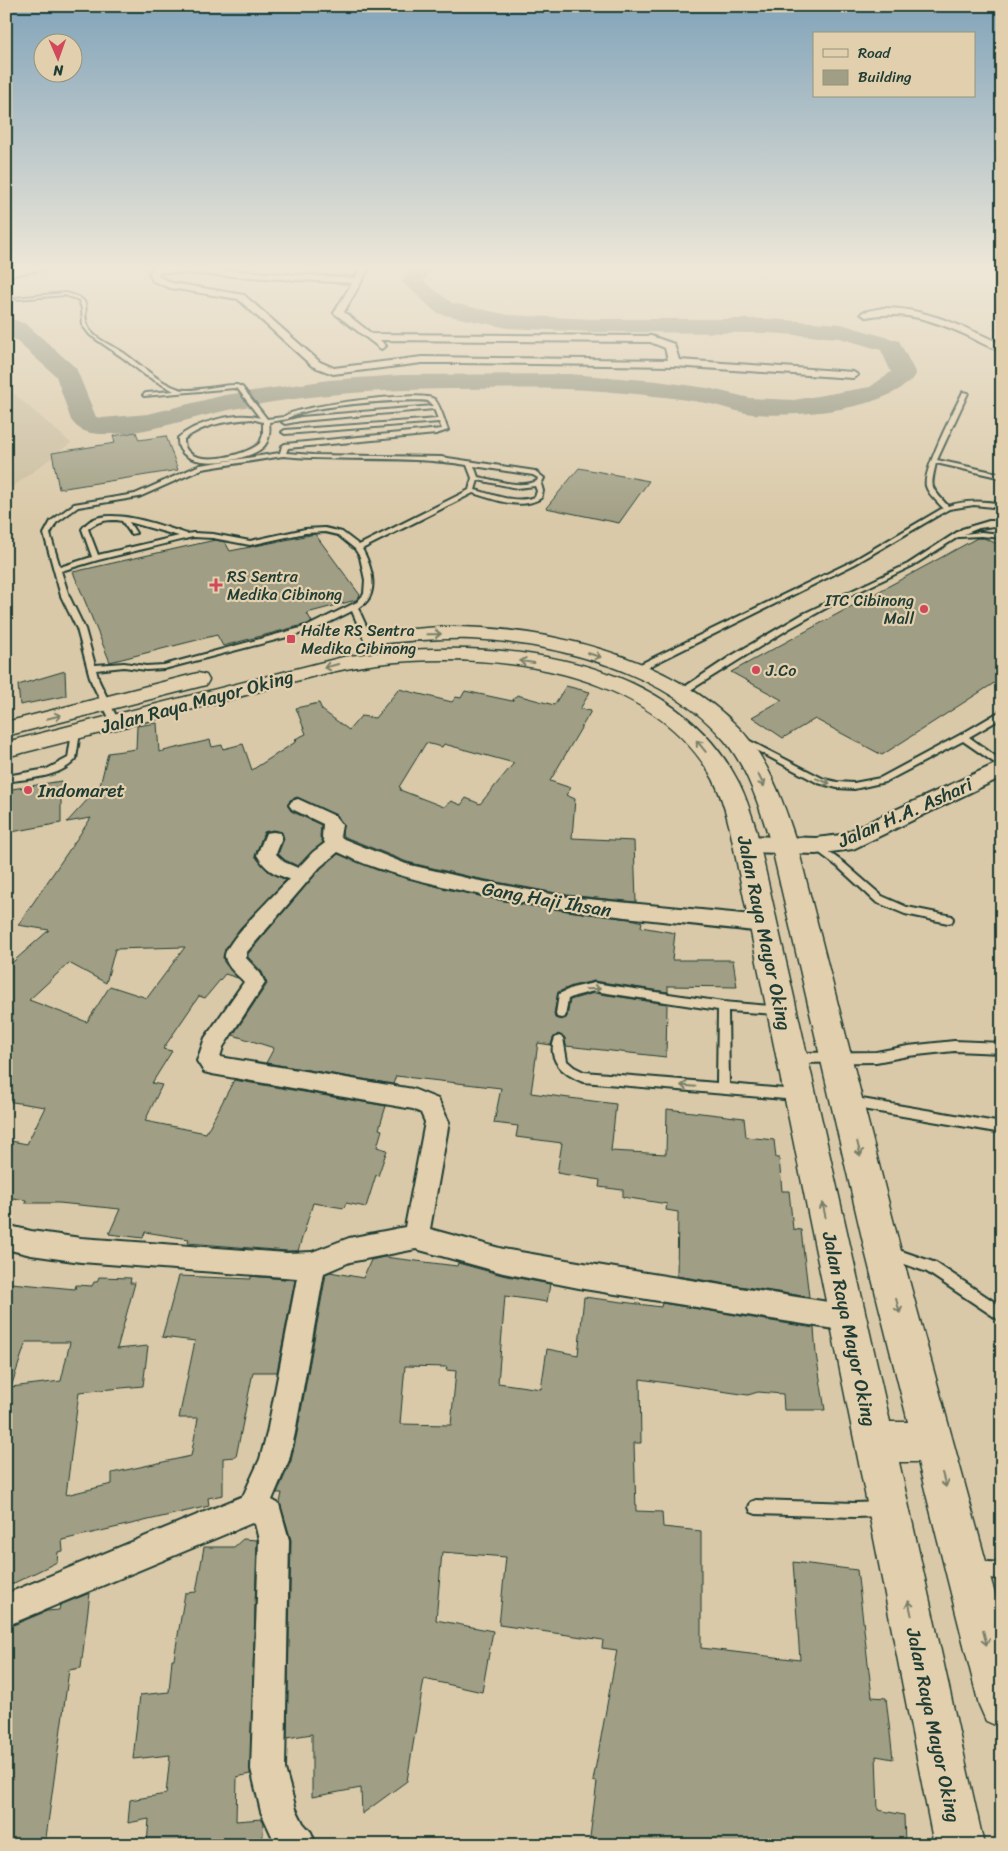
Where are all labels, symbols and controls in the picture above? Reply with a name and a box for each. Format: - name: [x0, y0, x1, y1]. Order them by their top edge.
- north arrow: [32, 32, 82, 82]
- legend: [813, 32, 976, 98]
- text: Road: [858, 40, 891, 66]
- text: N: [53, 58, 65, 83]
- text: Building: [858, 64, 912, 90]
- place label: RS Sentra Medika Cibinong: [227, 562, 342, 609]
- marker: RS Sentra Medika Cibinong: [209, 578, 223, 592]
- place label: ITC Cibinong Mall: [824, 586, 914, 633]
- marker: ITC Cibinong Mall: [918, 603, 930, 615]
- place label: Halte RS Sentra Medika Cibinong: [301, 616, 416, 663]
- one-way arrow: [425, 629, 441, 638]
- marker: Halte RS Sentra Medika Cibinong: [285, 633, 297, 645]
- one-way arrow: [586, 651, 602, 661]
- place label: J.Co: [765, 656, 796, 685]
- one-way arrow: [519, 657, 535, 667]
- street label: Jalan Raya Mayor Oking: [96, 660, 298, 743]
- one-way arrow: [323, 661, 339, 671]
- marker: J.Co: [750, 664, 762, 676]
- one-way arrow: [45, 712, 61, 722]
- one-way arrow: [695, 739, 706, 752]
- street label: Jalan H.A. Ashari: [832, 768, 979, 857]
- one-way arrow: [756, 772, 766, 787]
- place label: Indomaret: [37, 774, 125, 807]
- one-way arrow: [815, 777, 830, 786]
- marker: Indomaret: [22, 784, 34, 796]
- street label: Jalan Raya Mayor Oking: [728, 832, 801, 1034]
- street label: Gang Haji Ihsan: [480, 872, 614, 927]
- one-way arrow: [585, 984, 601, 994]
- one-way arrow: [681, 1081, 697, 1091]
- one-way arrow: [854, 1140, 864, 1156]
- one-way arrow: [819, 1203, 828, 1219]
- street label: Jalan Raya Mayor Oking: [813, 1228, 886, 1430]
- one-way arrow: [894, 1298, 903, 1314]
- one-way arrow: [939, 1472, 949, 1488]
- one-way arrow: [905, 1601, 914, 1617]
- street label: Jalan Raya Mayor Oking: [897, 1624, 970, 1826]
- one-way arrow: [980, 1629, 990, 1645]

